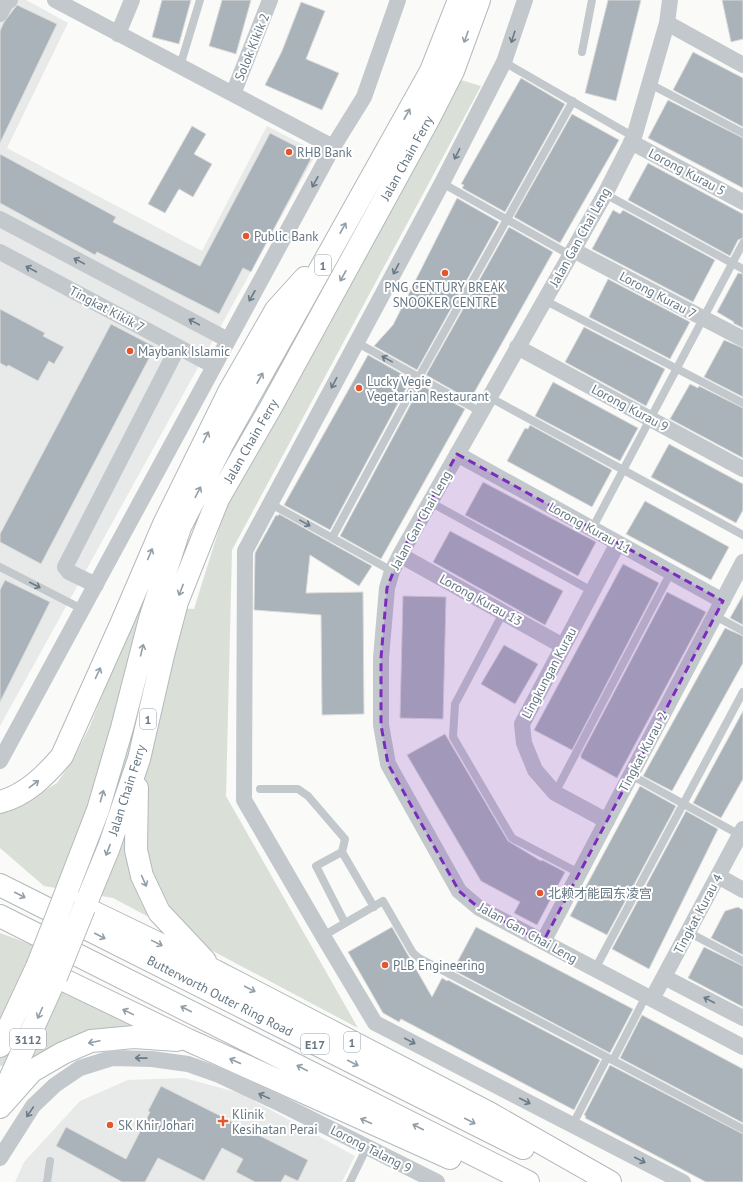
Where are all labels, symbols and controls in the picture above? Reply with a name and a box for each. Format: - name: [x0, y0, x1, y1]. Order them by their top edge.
- street label: Solok Kikik 2: [231, 11, 273, 83]
- one-way arrow: [462, 30, 469, 43]
- one-way arrow: [509, 30, 516, 43]
- one-way arrow: [403, 108, 411, 120]
- street label: Jalan Chain Ferry: [376, 113, 437, 204]
- place label: RHB Bank: [297, 144, 353, 161]
- street label: Lorong Kurau 5: [646, 145, 728, 199]
- marker: RHB Bank: [284, 147, 294, 157]
- one-way arrow: [452, 148, 460, 160]
- one-way arrow: [310, 175, 318, 187]
- street label: Jalan Gan Chai Leng: [545, 184, 614, 290]
- one-way arrow: [340, 222, 348, 234]
- place label: Public Bank: [254, 228, 319, 245]
- marker: Public Bank: [241, 231, 251, 241]
- road number: 1: [315, 255, 331, 275]
- one-way arrow: [73, 257, 85, 264]
- one-way arrow: [391, 262, 399, 274]
- one-way arrow: [25, 265, 37, 272]
- marker: PNG CENTURY BREAK SNOOKER CENTRE: [440, 268, 450, 278]
- street label: Lorong Kurau 7: [617, 268, 699, 322]
- one-way arrow: [338, 270, 346, 282]
- place label: PNG CENTURY BREAK SNOOKER CENTRE: [384, 279, 506, 311]
- street label: Tingkat Kikik 7: [66, 282, 148, 336]
- one-way arrow: [248, 290, 256, 302]
- one-way arrow: [188, 318, 200, 325]
- place label: Maybank Islamic: [138, 343, 230, 360]
- marker: Maybank Islamic: [125, 346, 135, 356]
- one-way arrow: [382, 355, 394, 362]
- one-way arrow: [256, 372, 264, 384]
- place label: Lucky Vegie Vegetarian Restaurant: [366, 373, 489, 405]
- one-way arrow: [330, 377, 338, 389]
- street label: Lorong Kurau 9: [589, 381, 671, 435]
- marker: Lucky Vegie Vegetarian Restaurant: [354, 383, 364, 393]
- street label: Jalan Chain Ferry: [220, 396, 282, 487]
- one-way arrow: [203, 431, 211, 443]
- street label: Jalan Gan Chai Leng: [386, 467, 455, 573]
- one-way arrow: [195, 486, 202, 498]
- street label: Lorong Kurau 11: [546, 498, 634, 558]
- one-way arrow: [299, 519, 311, 527]
- one-way arrow: [147, 549, 155, 561]
- street label: Lorong Kurau 13: [437, 570, 525, 630]
- one-way arrow: [28, 581, 40, 589]
- one-way arrow: [177, 584, 185, 596]
- street label: Lingkungan Kurau: [518, 624, 580, 722]
- one-way arrow: [139, 644, 146, 657]
- one-way arrow: [95, 668, 102, 680]
- road number: 1: [140, 709, 156, 729]
- street label: Tingkat Kurau 2: [615, 709, 671, 795]
- street label: Jalan Chain Ferry: [104, 743, 150, 838]
- one-way arrow: [29, 780, 40, 788]
- one-way arrow: [99, 790, 106, 803]
- one-way arrow: [103, 843, 111, 855]
- street label: Tingkat Kurau 4: [670, 871, 726, 957]
- one-way arrow: [141, 874, 148, 886]
- place label: 北赖才能园东凌宫: [548, 885, 652, 902]
- marker: 北赖才能园东凌宫: [535, 888, 545, 898]
- one-way arrow: [14, 892, 26, 900]
- street label: Jalan Gan Chai Leng: [475, 898, 581, 967]
- one-way arrow: [93, 932, 105, 940]
- one-way arrow: [151, 940, 163, 947]
- street label: Butterworth Outer Ring Road: [144, 952, 296, 1040]
- place label: PLB Engineering: [393, 957, 485, 974]
- marker: PLB Engineering: [380, 960, 390, 970]
- one-way arrow: [243, 986, 255, 993]
- one-way arrow: [703, 996, 715, 1003]
- one-way arrow: [181, 1005, 193, 1013]
- one-way arrow: [36, 1006, 43, 1018]
- one-way arrow: [122, 1007, 134, 1015]
- road number: 3112: [10, 1029, 46, 1049]
- road number: 1: [344, 1032, 360, 1052]
- road number: E17: [301, 1034, 329, 1054]
- one-way arrow: [87, 1038, 100, 1046]
- one-way arrow: [403, 1038, 415, 1045]
- one-way arrow: [135, 1055, 148, 1062]
- one-way arrow: [229, 1057, 241, 1065]
- one-way arrow: [347, 1060, 359, 1067]
- one-way arrow: [297, 1064, 309, 1071]
- one-way arrow: [259, 1092, 271, 1099]
- one-way arrow: [519, 1098, 531, 1105]
- one-way arrow: [26, 1106, 34, 1117]
- place label: Klinik Kesihatan Perai: [232, 1106, 318, 1138]
- marker: Klinik Kesihatan Perai: [217, 1115, 229, 1127]
- one-way arrow: [360, 1116, 372, 1124]
- place label: SK Khir Johari: [118, 1117, 195, 1134]
- one-way arrow: [463, 1118, 475, 1126]
- marker: SK Khir Johari: [105, 1120, 115, 1130]
- street label: Lorong Talang 9: [328, 1121, 414, 1177]
- one-way arrow: [413, 1122, 425, 1130]
- one-way arrow: [634, 1157, 646, 1165]

